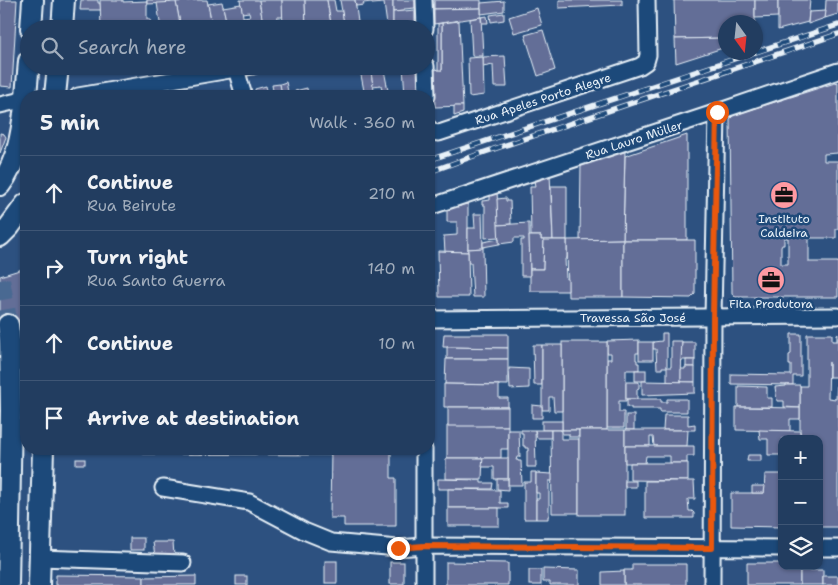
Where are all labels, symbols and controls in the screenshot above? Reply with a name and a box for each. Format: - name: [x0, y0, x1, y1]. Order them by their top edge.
- north arrow: [718, 15, 763, 60]
- search box: [20, 20, 435, 75]
- icon: search: [38, 34, 66, 62]
- text: Search here: [78, 35, 187, 60]
- street label: Rua Apeles Porto Alegre: [473, 69, 613, 129]
- route start: [706, 101, 729, 124]
- text: 5 min: [40, 109, 100, 137]
- text: Walk · 360 m: [309, 112, 415, 133]
- street label: Rua Lauro Müller: [583, 117, 685, 163]
- text: Continue: [87, 170, 173, 195]
- icon: ahead: [40, 179, 68, 207]
- office icon: Instituto Caldeira: [769, 180, 799, 210]
- text: 210 m: [368, 183, 415, 204]
- text: Rua Beirute: [87, 195, 176, 216]
- place label: Instituto Caldeira: [758, 211, 810, 241]
- text: Turn right: [87, 245, 188, 270]
- icon: right: [40, 254, 68, 282]
- text: 140 m: [368, 258, 415, 279]
- office icon: Fita Produtora: [756, 265, 786, 295]
- text: Rua Santo Guerra: [87, 270, 226, 291]
- place label: Fita Produtora: [729, 296, 814, 312]
- street label: Travessa São José: [580, 310, 686, 326]
- icon: ahead: [40, 329, 68, 357]
- text: Continue: [87, 331, 173, 356]
- text: 10 m: [378, 333, 415, 354]
- icon: arrive: [40, 404, 68, 432]
- text: Arrive at destination: [87, 406, 299, 431]
- map controls: [778, 435, 823, 570]
- button: +: [778, 435, 823, 480]
- button: −: [778, 480, 823, 525]
- button: layers: [778, 525, 823, 570]
- route end: [387, 537, 410, 560]

